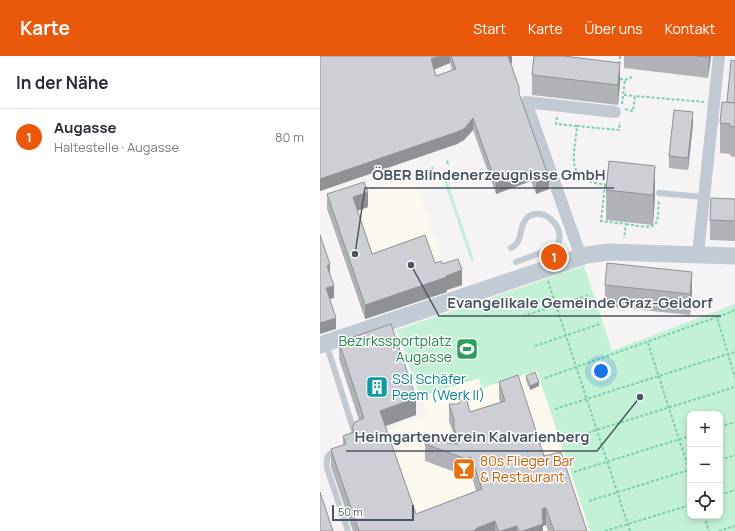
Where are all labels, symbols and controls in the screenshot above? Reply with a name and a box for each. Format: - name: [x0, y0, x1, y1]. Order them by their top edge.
- text: Karte: [20, 15, 70, 41]
- text: Start: [473, 19, 506, 38]
- text: Karte: [528, 19, 563, 38]
- text: Über uns: [585, 19, 643, 38]
- text: Kontakt: [665, 19, 715, 38]
- text: In der Nähe: [16, 71, 109, 94]
- text: Augasse: [54, 117, 117, 138]
- text: 1: [26, 128, 32, 146]
- text: 80 m: [275, 128, 304, 146]
- text: Haltestelle · Augasse: [54, 138, 179, 156]
- callout: ÖBER Blindenerzeugnisse GmbH: [365, 161, 614, 188]
- text: ÖBER Blindenerzeugnisse GmbH: [372, 164, 606, 185]
- pin: 1: [541, 242, 567, 272]
- callout: Evangelikale Gemeinde Graz-Geidorf: [439, 289, 721, 316]
- text: Evangelikale Gemeinde Graz-Geidorf: [447, 292, 713, 313]
- place label: Bezirkssportplatz Augasse: [338, 331, 452, 366]
- sports icon: Bezirkssportplatz Augasse: [454, 336, 480, 362]
- your location: [591, 361, 611, 381]
- place label: SSI Schäfer Peem (Werk II): [392, 369, 485, 404]
- building icon: SSI Schäfer Peem (Werk II): [364, 374, 390, 400]
- map controls: [687, 411, 723, 519]
- button: +: [687, 411, 723, 447]
- callout: Heimgartenverein Kalvarienberg: [346, 424, 597, 451]
- text: Heimgartenverein Kalvarienberg: [355, 426, 589, 447]
- button: −: [687, 447, 723, 483]
- place label: 80s Flieger Bar & Restaurant: [480, 451, 574, 486]
- bar icon: 80s Flieger Bar & Restaurant: [451, 456, 477, 482]
- button: locate: [687, 483, 723, 519]
- scale bar: [332, 503, 414, 522]
- text: 50 m: [338, 504, 363, 519]

